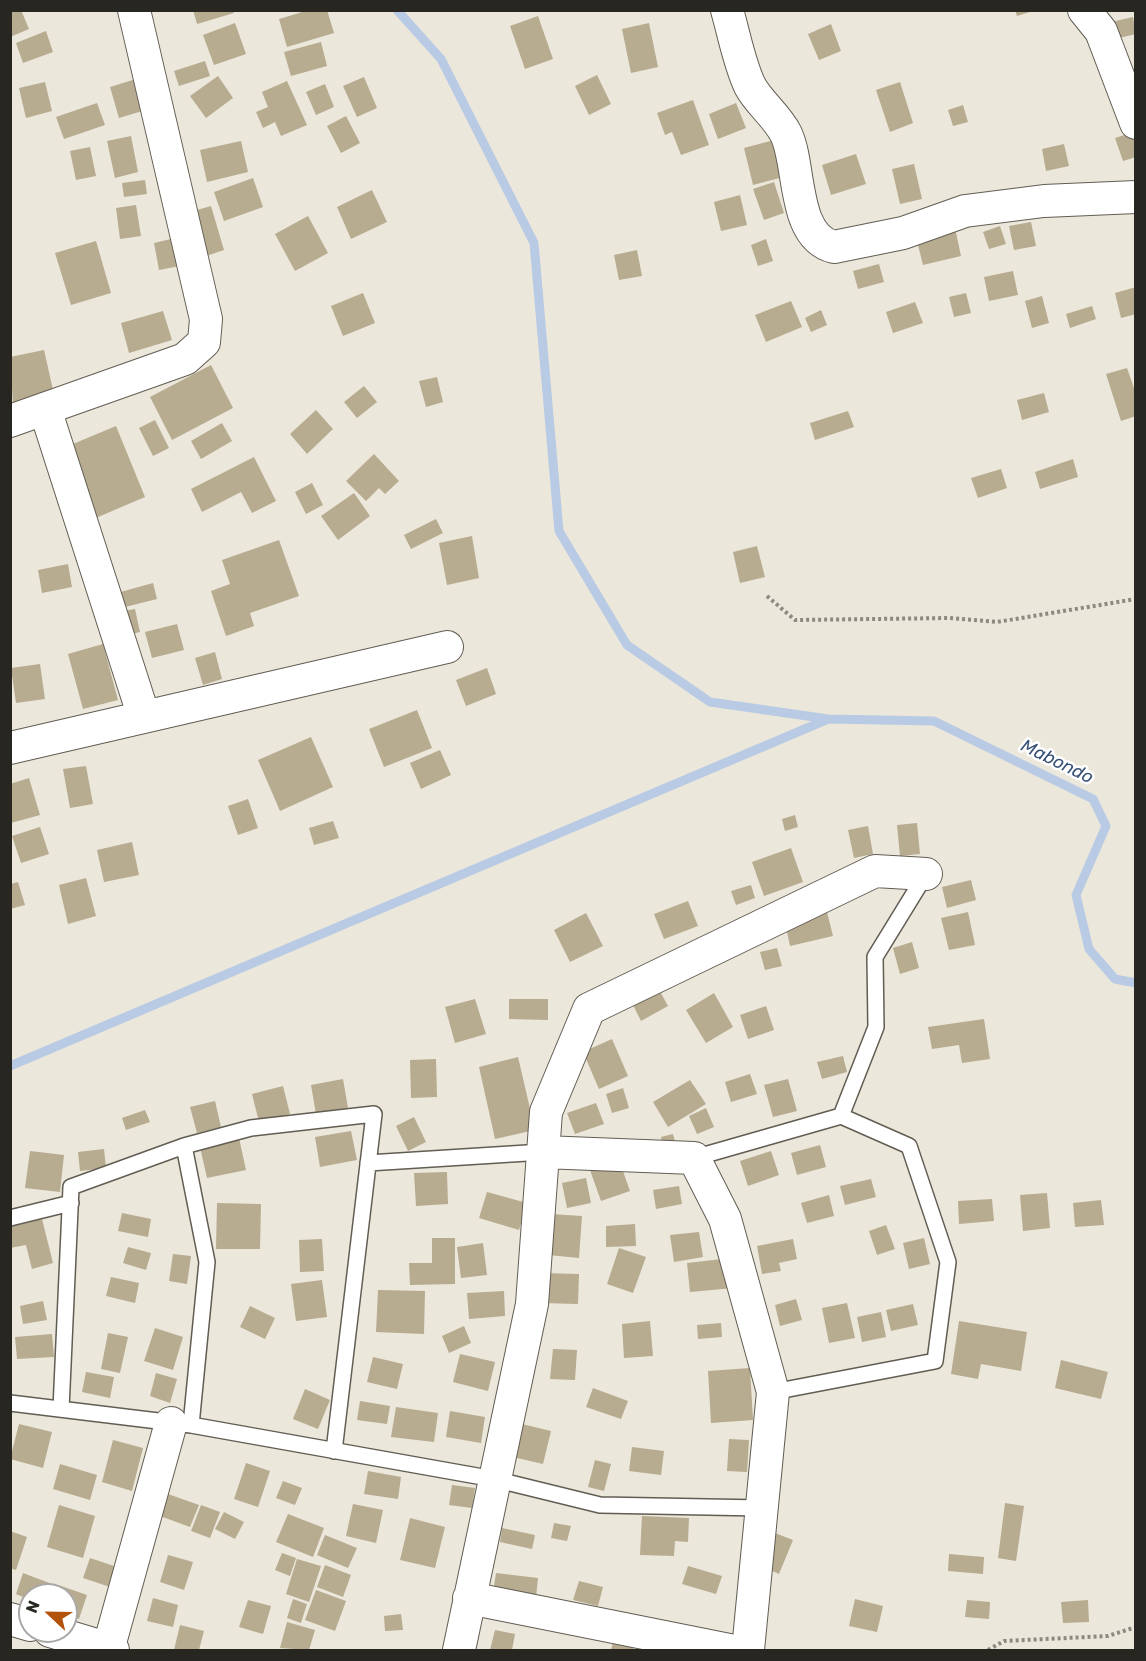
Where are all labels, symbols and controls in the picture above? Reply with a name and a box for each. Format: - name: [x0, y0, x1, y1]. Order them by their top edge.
- water label: Mabondo: [1017, 735, 1097, 789]
- north arrow: [18, 1583, 78, 1643]
- text: N: [22, 1598, 44, 1616]

